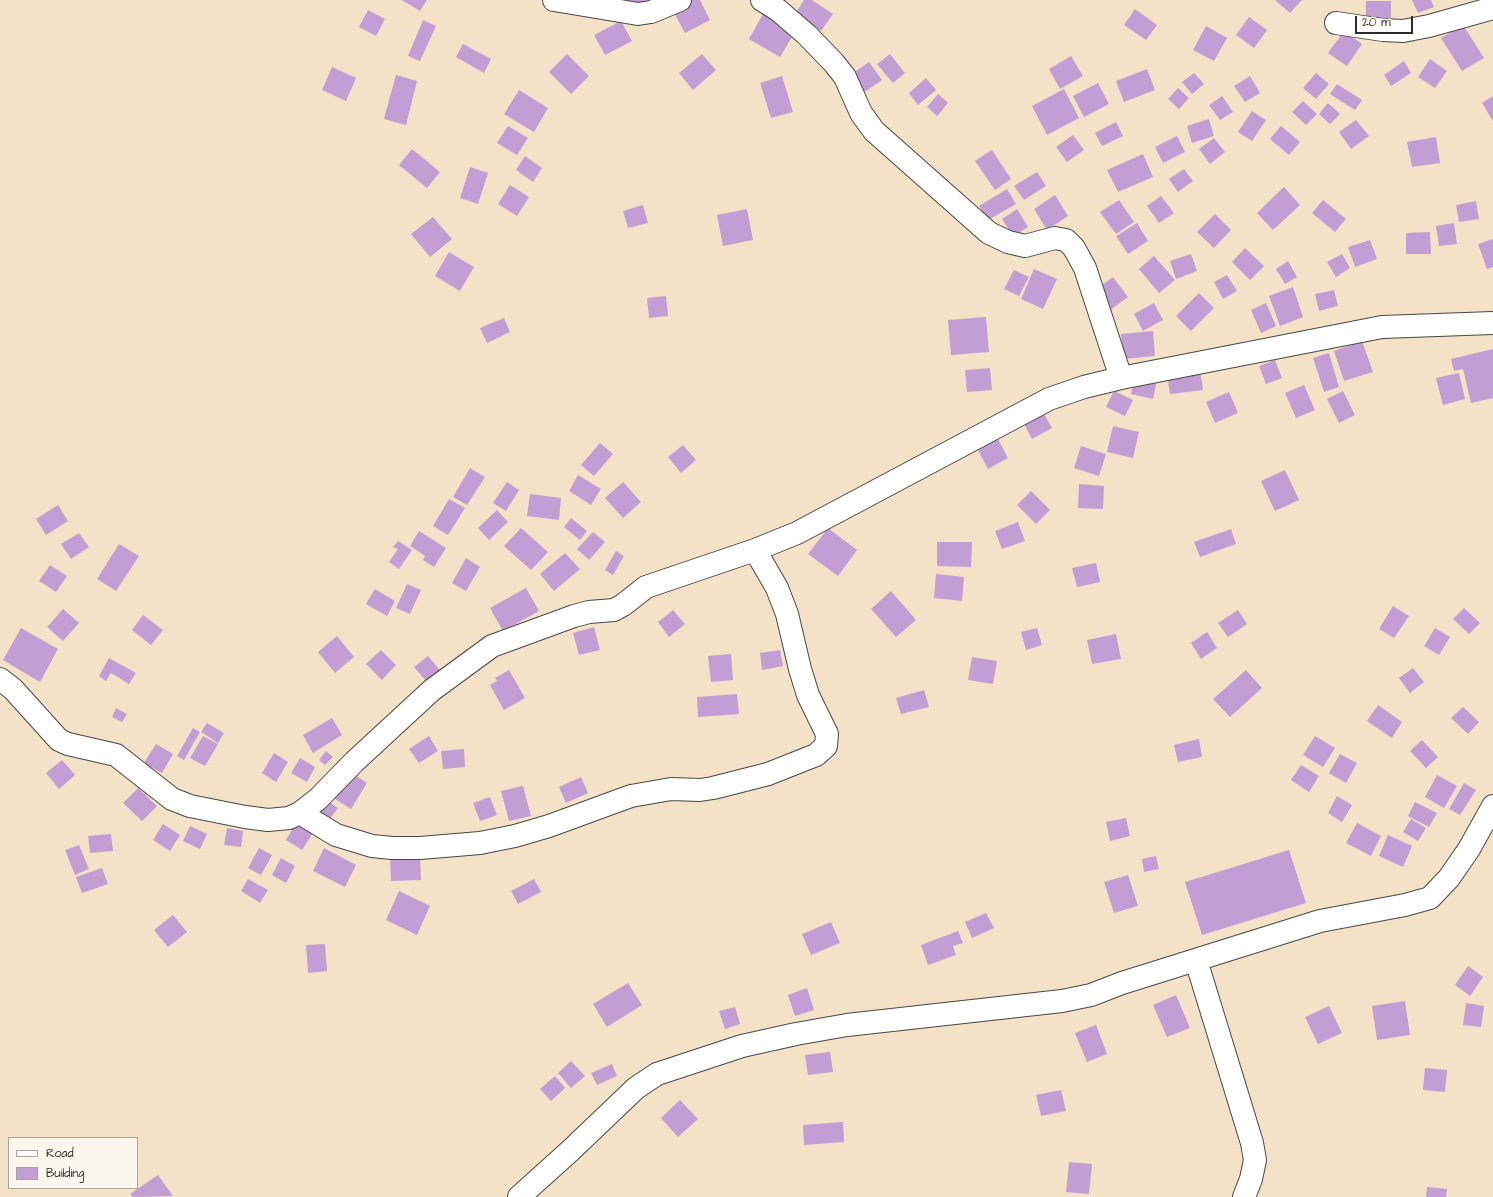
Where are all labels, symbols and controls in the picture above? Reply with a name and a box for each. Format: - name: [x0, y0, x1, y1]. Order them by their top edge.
- scale bar: [1357, 8, 1415, 34]
- text: 20 m: [1362, 14, 1391, 31]
- legend: [8, 1137, 138, 1189]
- text: Road: [46, 1145, 74, 1162]
- text: Building: [46, 1165, 84, 1182]

